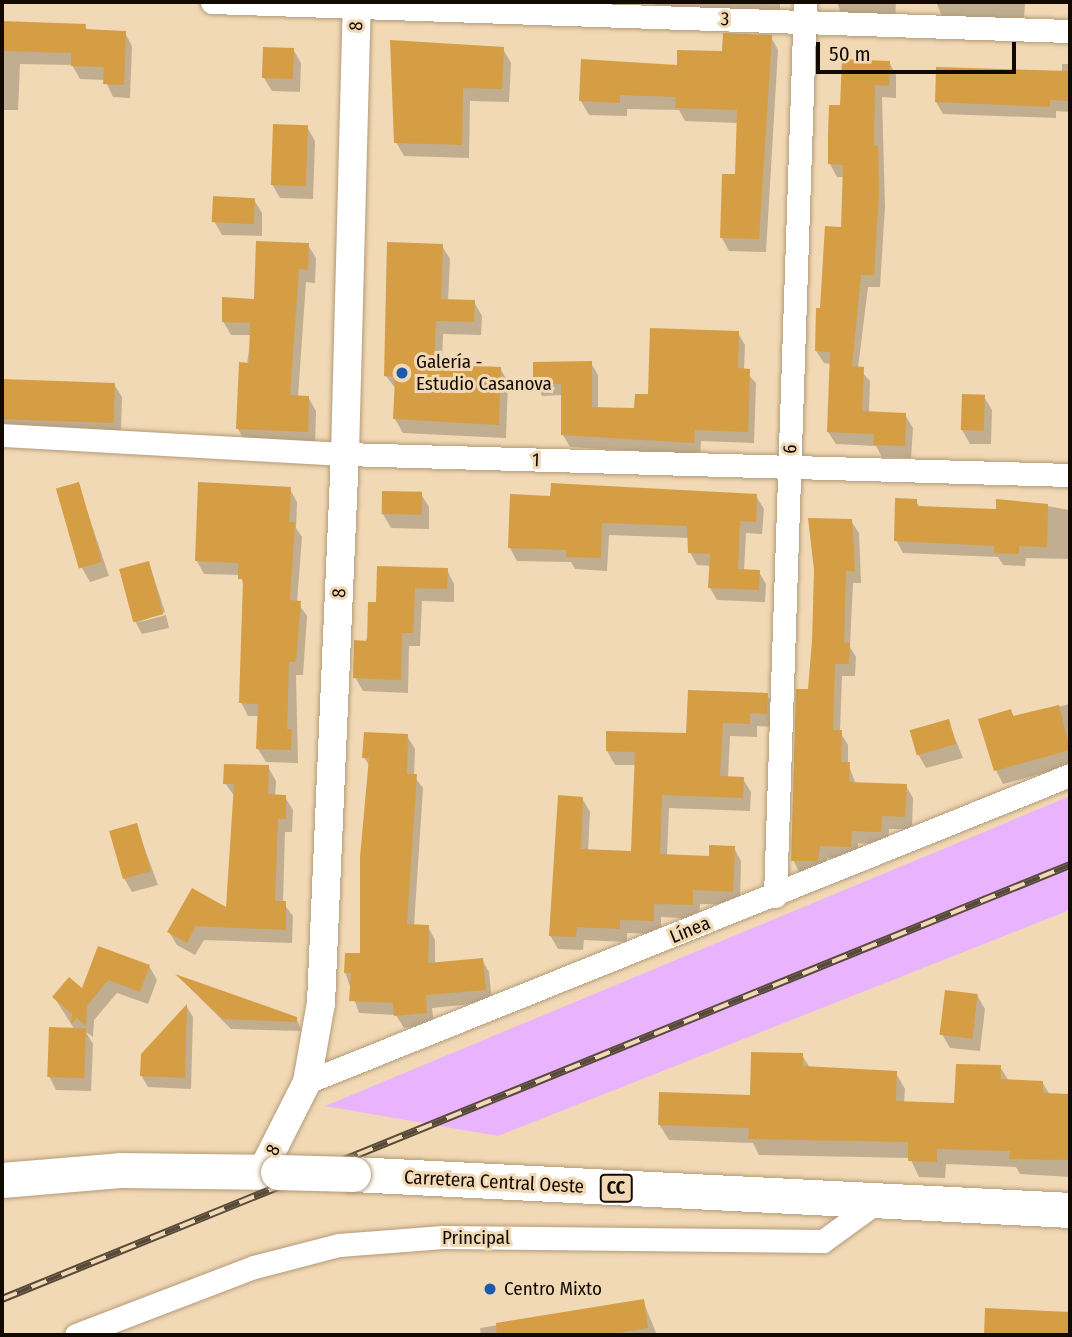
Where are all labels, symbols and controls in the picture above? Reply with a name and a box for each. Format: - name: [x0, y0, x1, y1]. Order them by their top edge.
- street label: 3: [720, 7, 730, 31]
- street label: 8: [344, 21, 368, 31]
- scale bar: [820, 28, 1020, 72]
- text: 50 m: [829, 41, 871, 67]
- place label: Galería - Estudio Casanova: [416, 351, 552, 395]
- marker: Galería - Estudio Casanova: [394, 365, 410, 381]
- street label: 6: [778, 444, 802, 454]
- street label: 1: [532, 448, 540, 472]
- street label: 8: [327, 588, 351, 598]
- street label: Línea: [666, 912, 714, 948]
- street label: 8: [261, 1141, 285, 1159]
- street label: Carretera Central Oeste: [403, 1166, 585, 1198]
- road number: CC: [598, 1174, 634, 1203]
- street label: Principal: [442, 1227, 510, 1249]
- place label: Centro Mixto: [504, 1278, 602, 1300]
- marker: Centro Mixto: [482, 1281, 498, 1297]

